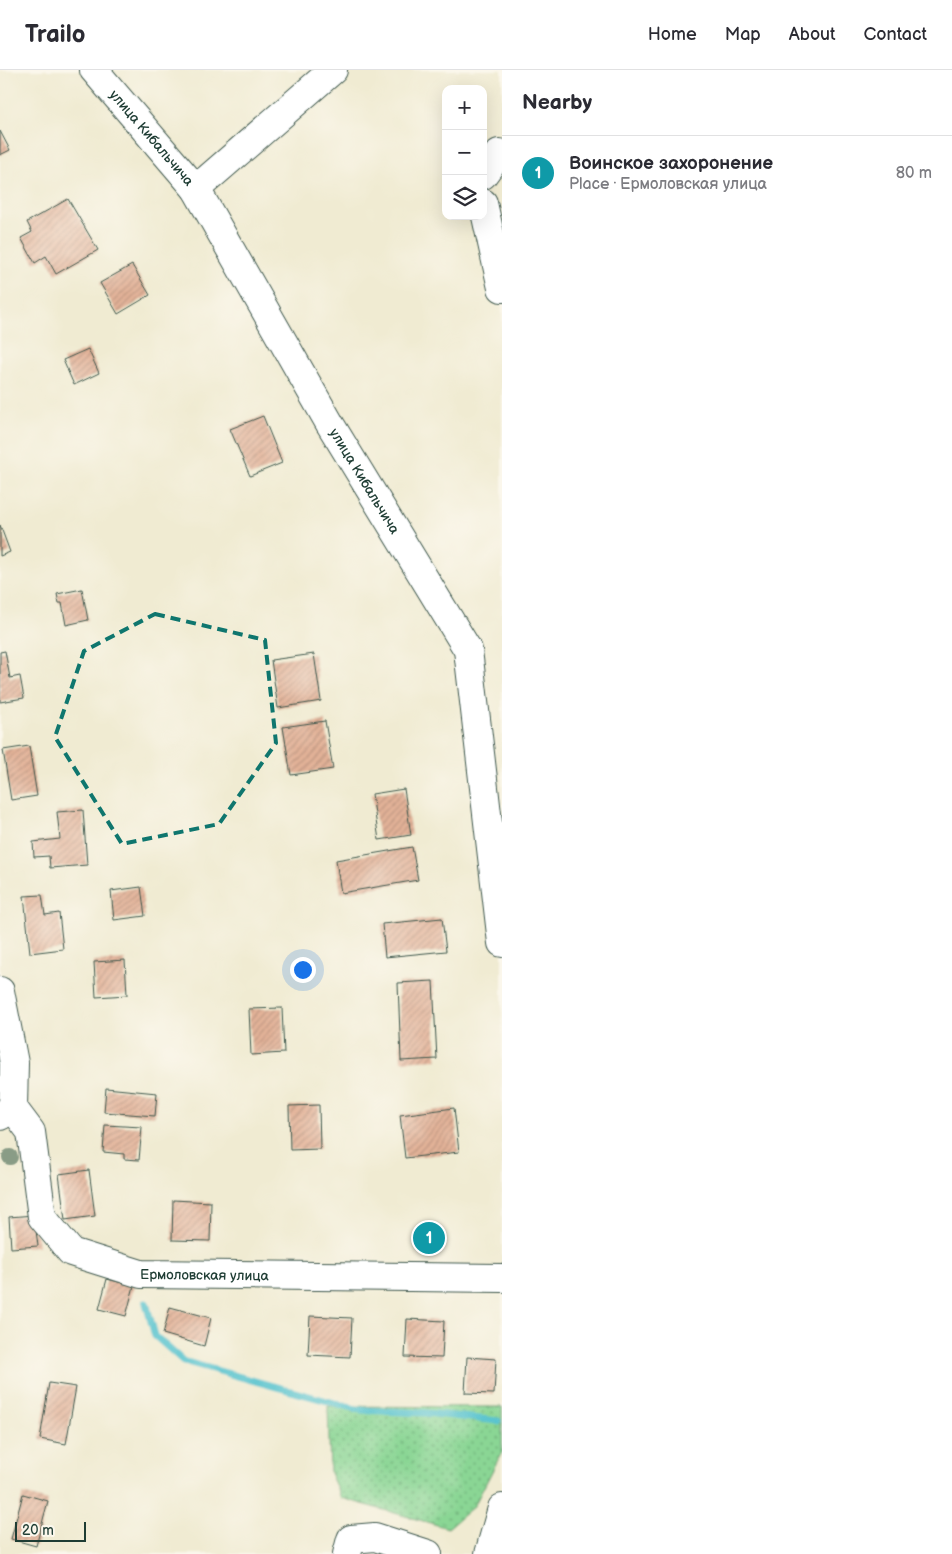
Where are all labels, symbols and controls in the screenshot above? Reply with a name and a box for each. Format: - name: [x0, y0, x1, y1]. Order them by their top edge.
- text: Trailo: [25, 20, 85, 49]
- text: Home: [648, 24, 697, 45]
- text: Map: [725, 24, 761, 45]
- text: About: [789, 24, 836, 45]
- text: Contact: [864, 24, 927, 45]
- map controls: [442, 85, 487, 220]
- button: +: [442, 85, 487, 130]
- street label: улица Кибальчича: [106, 86, 198, 190]
- text: Nearby: [522, 90, 592, 115]
- button: −: [442, 130, 487, 175]
- text: Воинское захоронение: [569, 152, 773, 175]
- text: 1: [535, 164, 541, 183]
- text: 80 m: [896, 164, 932, 183]
- button: layers: [442, 175, 487, 220]
- text: Place · Ермоловская улица: [569, 175, 767, 194]
- street label: улица Кибальчича: [326, 425, 403, 538]
- your location: [290, 957, 316, 983]
- pin: 1: [413, 1219, 445, 1257]
- street label: Ермоловская улица: [140, 1266, 270, 1284]
- scale bar: [15, 1519, 86, 1542]
- text: 20 m: [22, 1522, 54, 1539]

